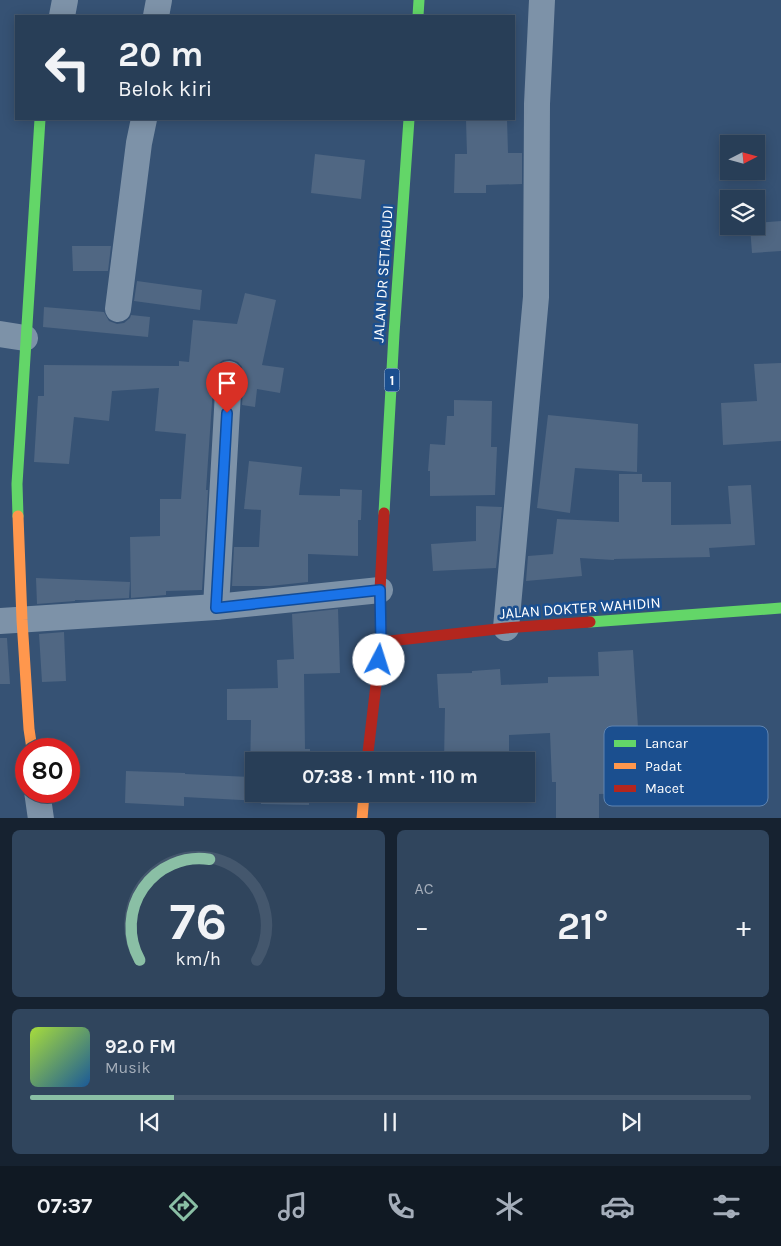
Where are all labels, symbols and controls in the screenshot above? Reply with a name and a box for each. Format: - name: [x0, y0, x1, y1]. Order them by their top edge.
- text: 20 m: [118, 34, 203, 75]
- icon: left: [35, 35, 100, 100]
- text: Belok kiri: [118, 76, 212, 102]
- north arrow: [720, 135, 765, 180]
- map controls: [720, 135, 765, 235]
- button: layers: [720, 190, 765, 235]
- street label: JALAN DR SETIABUDI: [369, 205, 397, 343]
- pin: [206, 362, 248, 413]
- road number: 1: [384, 368, 400, 392]
- icon: arrive: [213, 369, 241, 397]
- street label: JALAN DOKTER WAHIDIN: [499, 593, 661, 623]
- position arrow: [352, 633, 404, 685]
- legend: [604, 726, 768, 806]
- text: Lancar: [645, 735, 689, 752]
- speed limit sign: 80: [15, 738, 80, 803]
- text: Padat: [645, 758, 682, 775]
- text: 07:38 · 1 mnt · 110 m: [302, 766, 478, 788]
- text: Macet: [645, 780, 684, 797]
- text: AC: [415, 879, 434, 898]
- text: 76: [170, 891, 227, 952]
- text: 21°: [557, 904, 608, 949]
- text: −: [415, 910, 429, 943]
- text: +: [736, 910, 751, 943]
- text: km/h: [176, 949, 221, 970]
- text: 92.0 FM: [105, 1036, 176, 1058]
- text: Musik: [105, 1058, 150, 1077]
- icon: previous: [136, 1108, 164, 1136]
- icon: pause: [376, 1108, 404, 1136]
- icon: next: [617, 1108, 645, 1136]
- icon: directions: [166, 1189, 201, 1224]
- icon: music: [275, 1189, 310, 1224]
- icon: phone: [383, 1189, 418, 1224]
- icon: climate: [492, 1189, 527, 1224]
- icon: car: [600, 1189, 635, 1224]
- icon: filters: [709, 1189, 744, 1224]
- text: 07:37: [37, 1193, 92, 1219]

